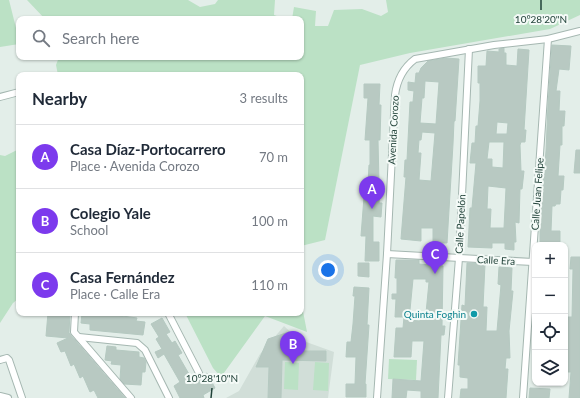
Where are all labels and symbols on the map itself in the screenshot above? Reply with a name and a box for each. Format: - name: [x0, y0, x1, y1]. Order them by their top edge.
- text: 10°28'20"N: [515, 13, 567, 25]
- street label: Avenida Corozo: [385, 95, 401, 165]
- street label: Calle Juan Felipe: [528, 157, 546, 231]
- pin: A: [359, 176, 385, 209]
- street label: Calle Papelón: [452, 194, 468, 254]
- pin: C: [422, 241, 448, 274]
- street label: Calle Era: [477, 253, 515, 267]
- your location: [318, 260, 338, 280]
- place label: Quinta Foghin: [404, 308, 466, 320]
- marker: Quinta Foghin: [469, 309, 479, 319]
- pin: B: [280, 331, 306, 364]
- text: 10°28'10"N: [186, 372, 238, 384]

